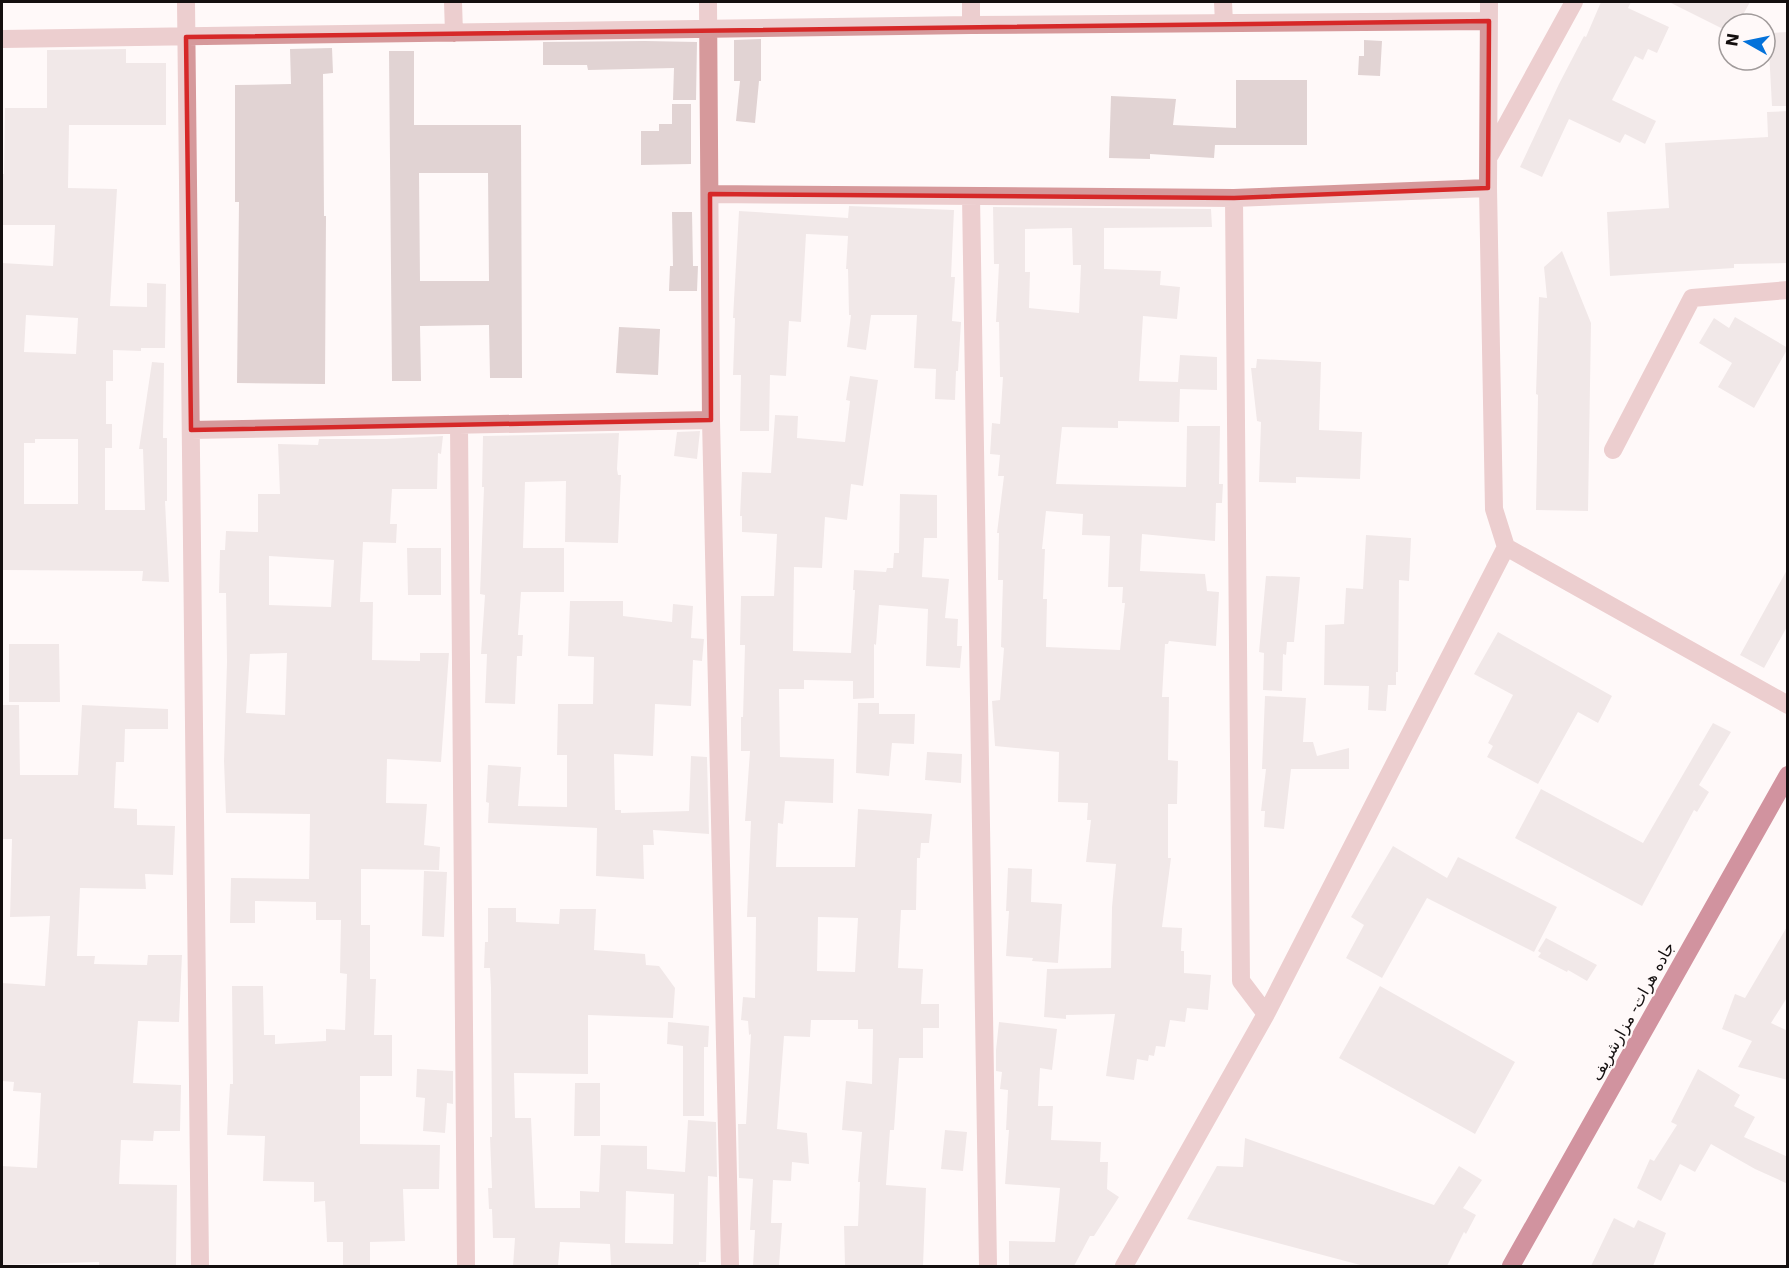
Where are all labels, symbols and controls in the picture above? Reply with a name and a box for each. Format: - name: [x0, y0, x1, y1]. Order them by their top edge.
- north arrow: [1717, 12, 1777, 72]
- text: N: [1722, 32, 1743, 48]
- street label: جاده هرات- مزارشریف: [1586, 938, 1679, 1084]

